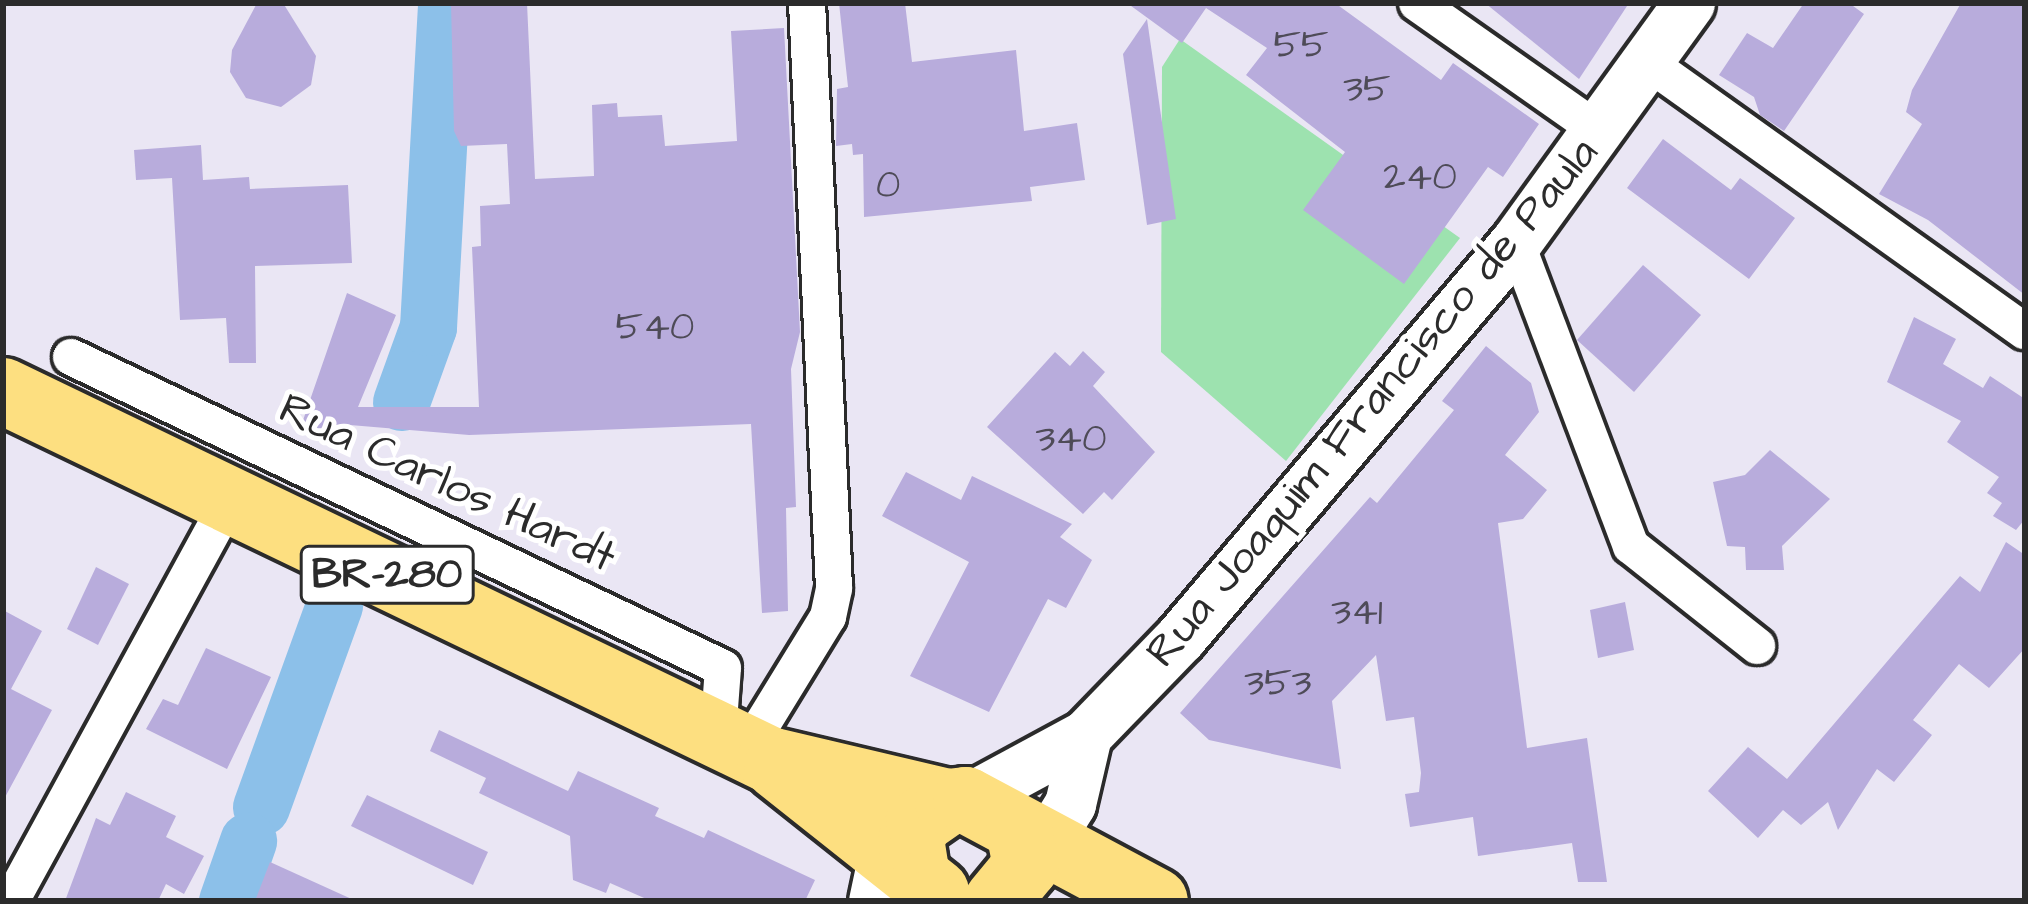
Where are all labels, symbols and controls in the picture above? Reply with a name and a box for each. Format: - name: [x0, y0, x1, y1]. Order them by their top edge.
- house number: 55: [1273, 23, 1329, 69]
- house number: 35: [1343, 67, 1391, 113]
- street label: Rua Joaquim Francisco de Paula: [1136, 127, 1610, 679]
- house number: 240: [1383, 155, 1457, 201]
- house number: 0: [876, 163, 900, 209]
- house number: 540: [616, 305, 694, 351]
- street label: Rua Carlos Hardt: [270, 382, 624, 586]
- house number: 340: [1036, 417, 1106, 463]
- road number: BR-280: [297, 539, 477, 611]
- house number: 341: [1331, 590, 1383, 636]
- house number: 353: [1244, 661, 1312, 707]

